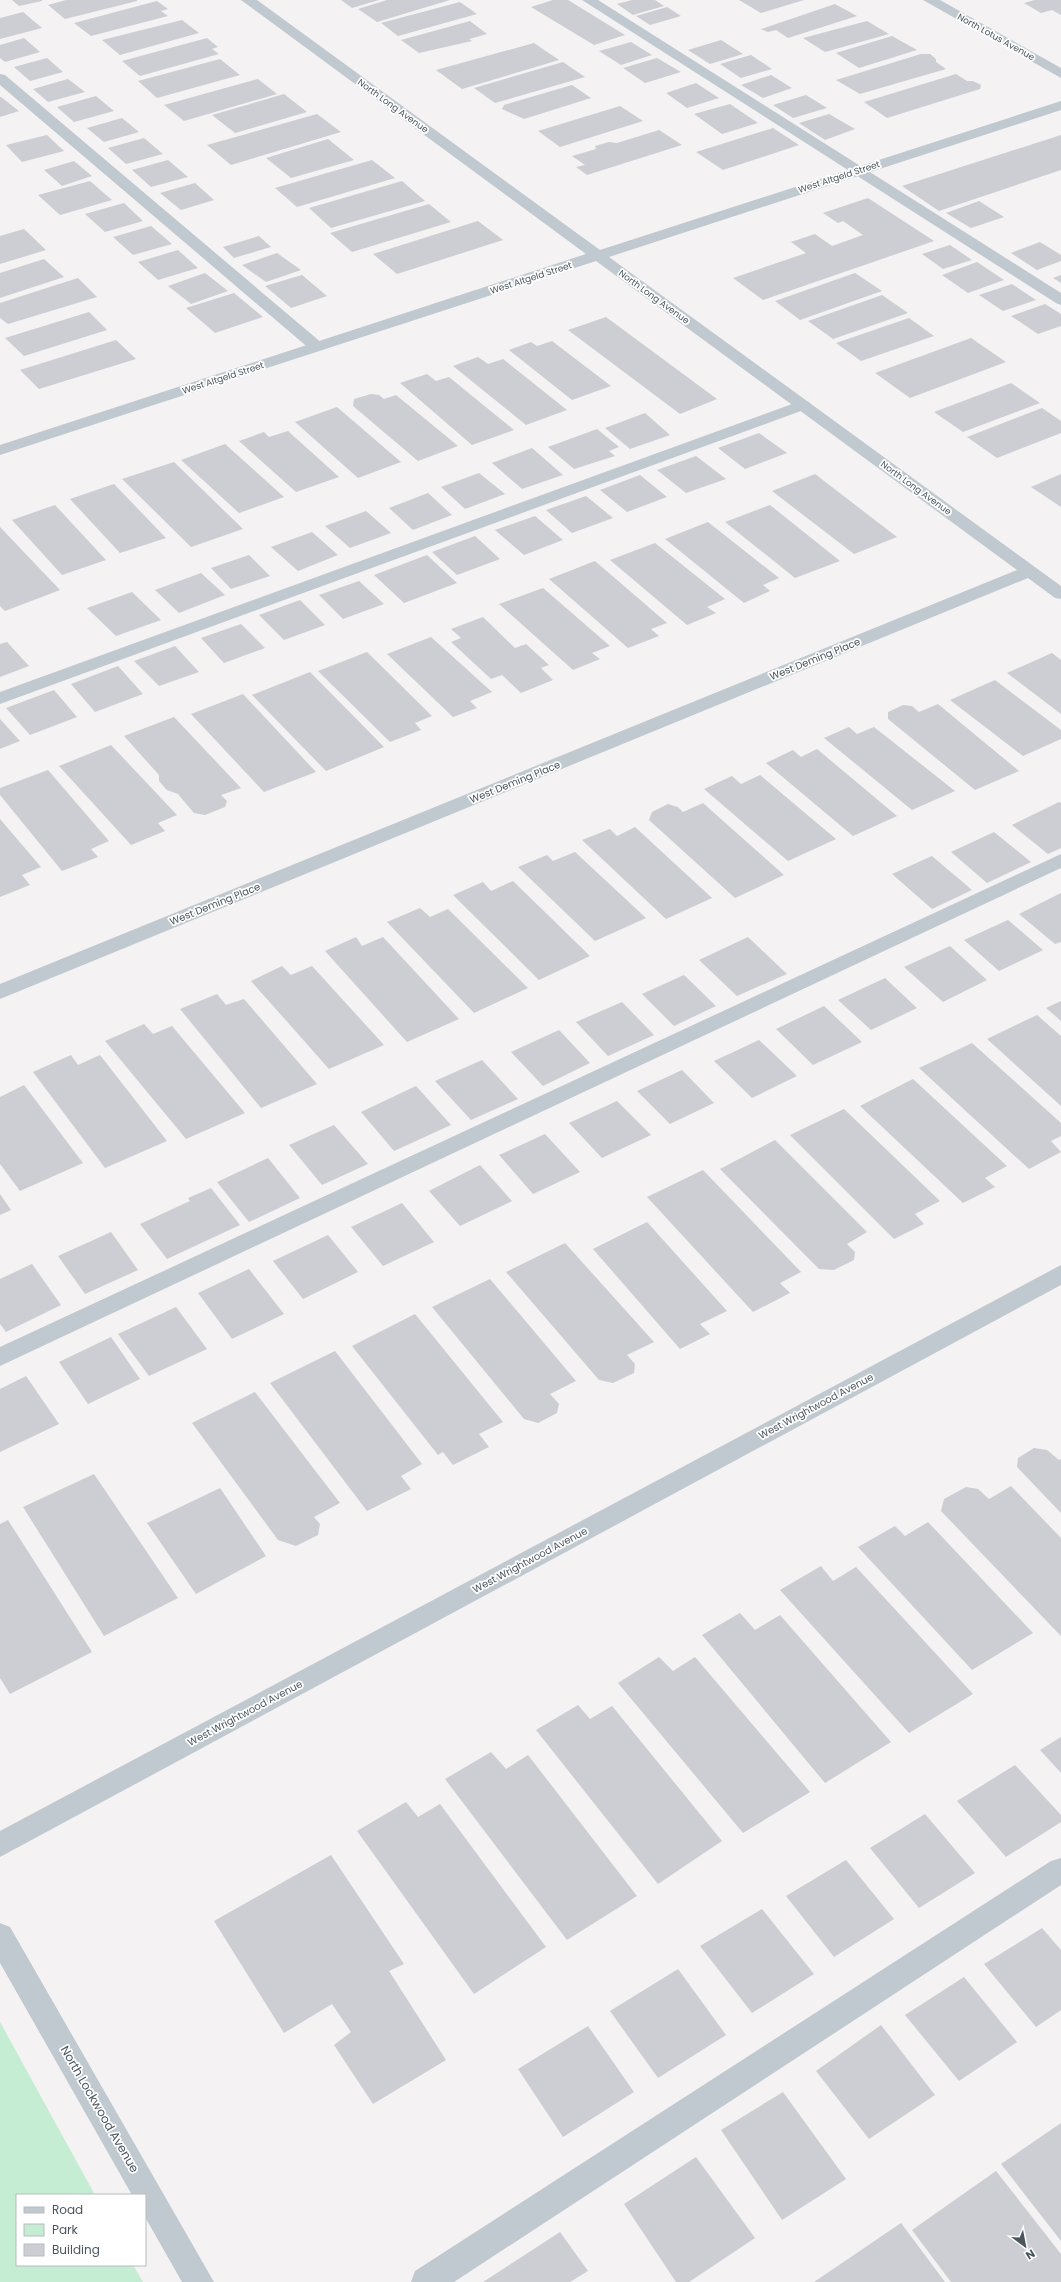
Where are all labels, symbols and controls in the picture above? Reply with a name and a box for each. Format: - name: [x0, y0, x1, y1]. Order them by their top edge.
- street label: North Lotus Avenue: [955, 11, 1037, 63]
- street label: North Long Avenue: [355, 76, 431, 136]
- street label: West Altgeld Street: [797, 158, 881, 196]
- street label: West Altgeld Street: [489, 259, 573, 297]
- street label: North Long Avenue: [616, 267, 692, 327]
- street label: West Altgeld Street: [181, 359, 265, 397]
- street label: North Long Avenue: [878, 458, 954, 518]
- street label: West Deming Place: [767, 634, 863, 684]
- street label: West Deming Place: [467, 757, 563, 807]
- street label: West Deming Place: [167, 879, 263, 929]
- street label: West Wrightwood Avenue: [756, 1369, 876, 1443]
- street label: West Wrightwood Avenue: [470, 1523, 590, 1597]
- street label: West Wrightwood Avenue: [185, 1676, 305, 1750]
- street label: North Lockwood Avenue: [57, 2043, 143, 2175]
- legend: [16, 2194, 146, 2266]
- text: Road: [52, 2201, 83, 2218]
- text: Park: [52, 2221, 79, 2238]
- north arrow: [1005, 2226, 1045, 2266]
- text: Building: [52, 2241, 100, 2258]
- text: N: [1023, 2246, 1038, 2263]

